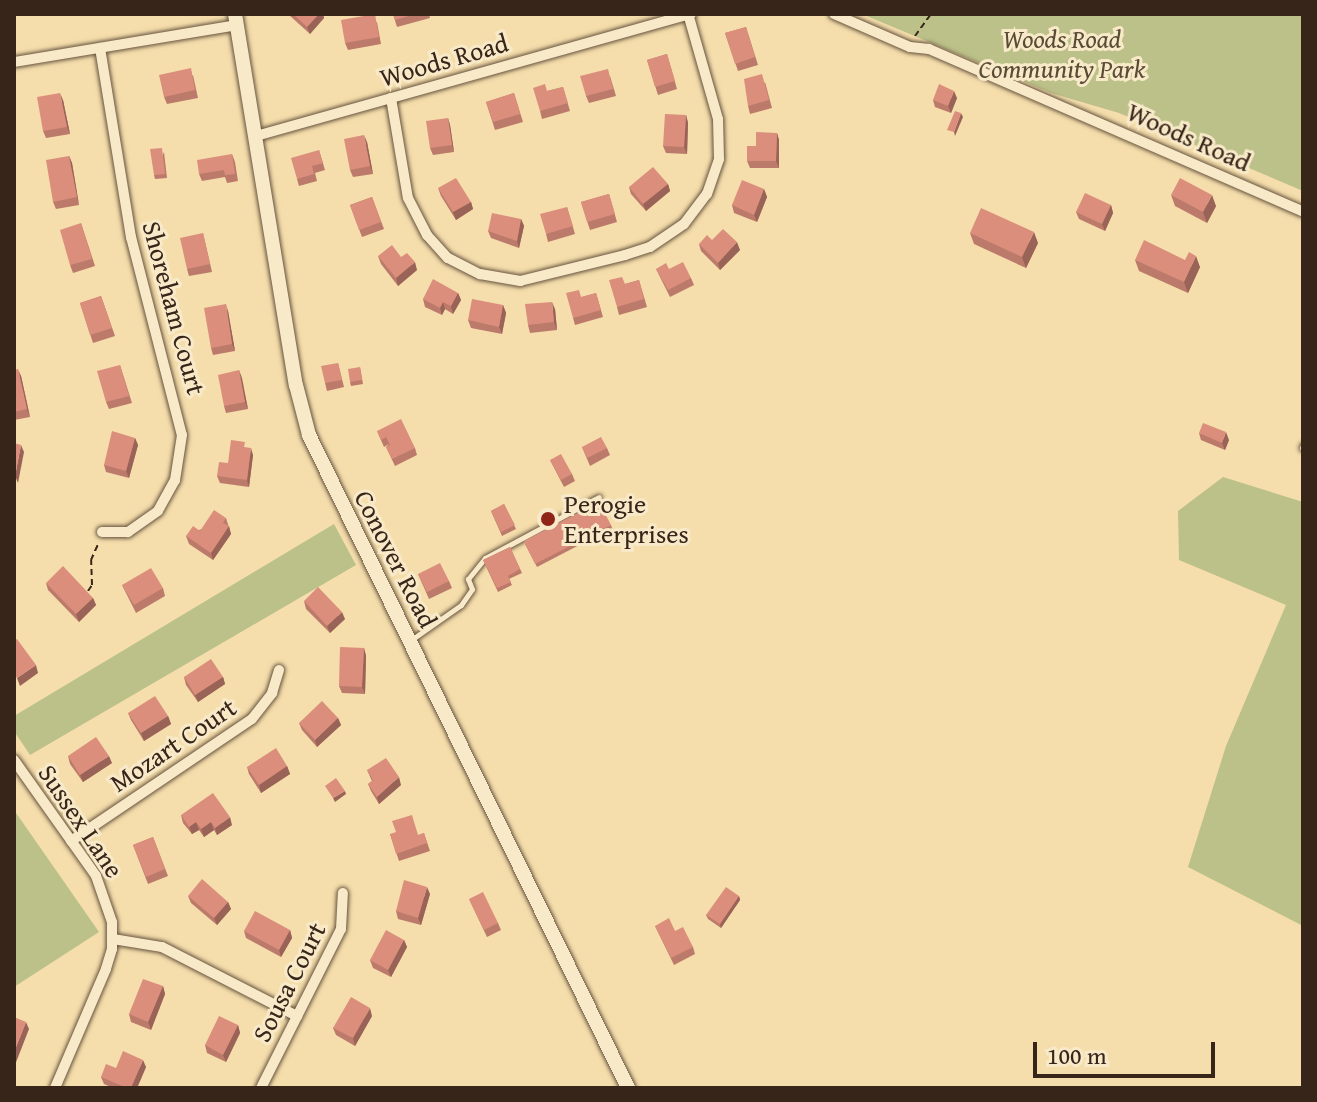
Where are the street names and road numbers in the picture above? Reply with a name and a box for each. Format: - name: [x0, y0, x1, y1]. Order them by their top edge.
- street label: Woods Road: [376, 27, 512, 93]
- street label: Woods Road: [1122, 96, 1256, 178]
- street label: Shoreham Court: [136, 218, 212, 398]
- street label: Conover Road: [348, 485, 444, 633]
- street label: Mozart Court: [104, 691, 242, 799]
- street label: Sussex Lane: [32, 758, 130, 884]
- street label: Sousa Court: [246, 917, 332, 1047]

